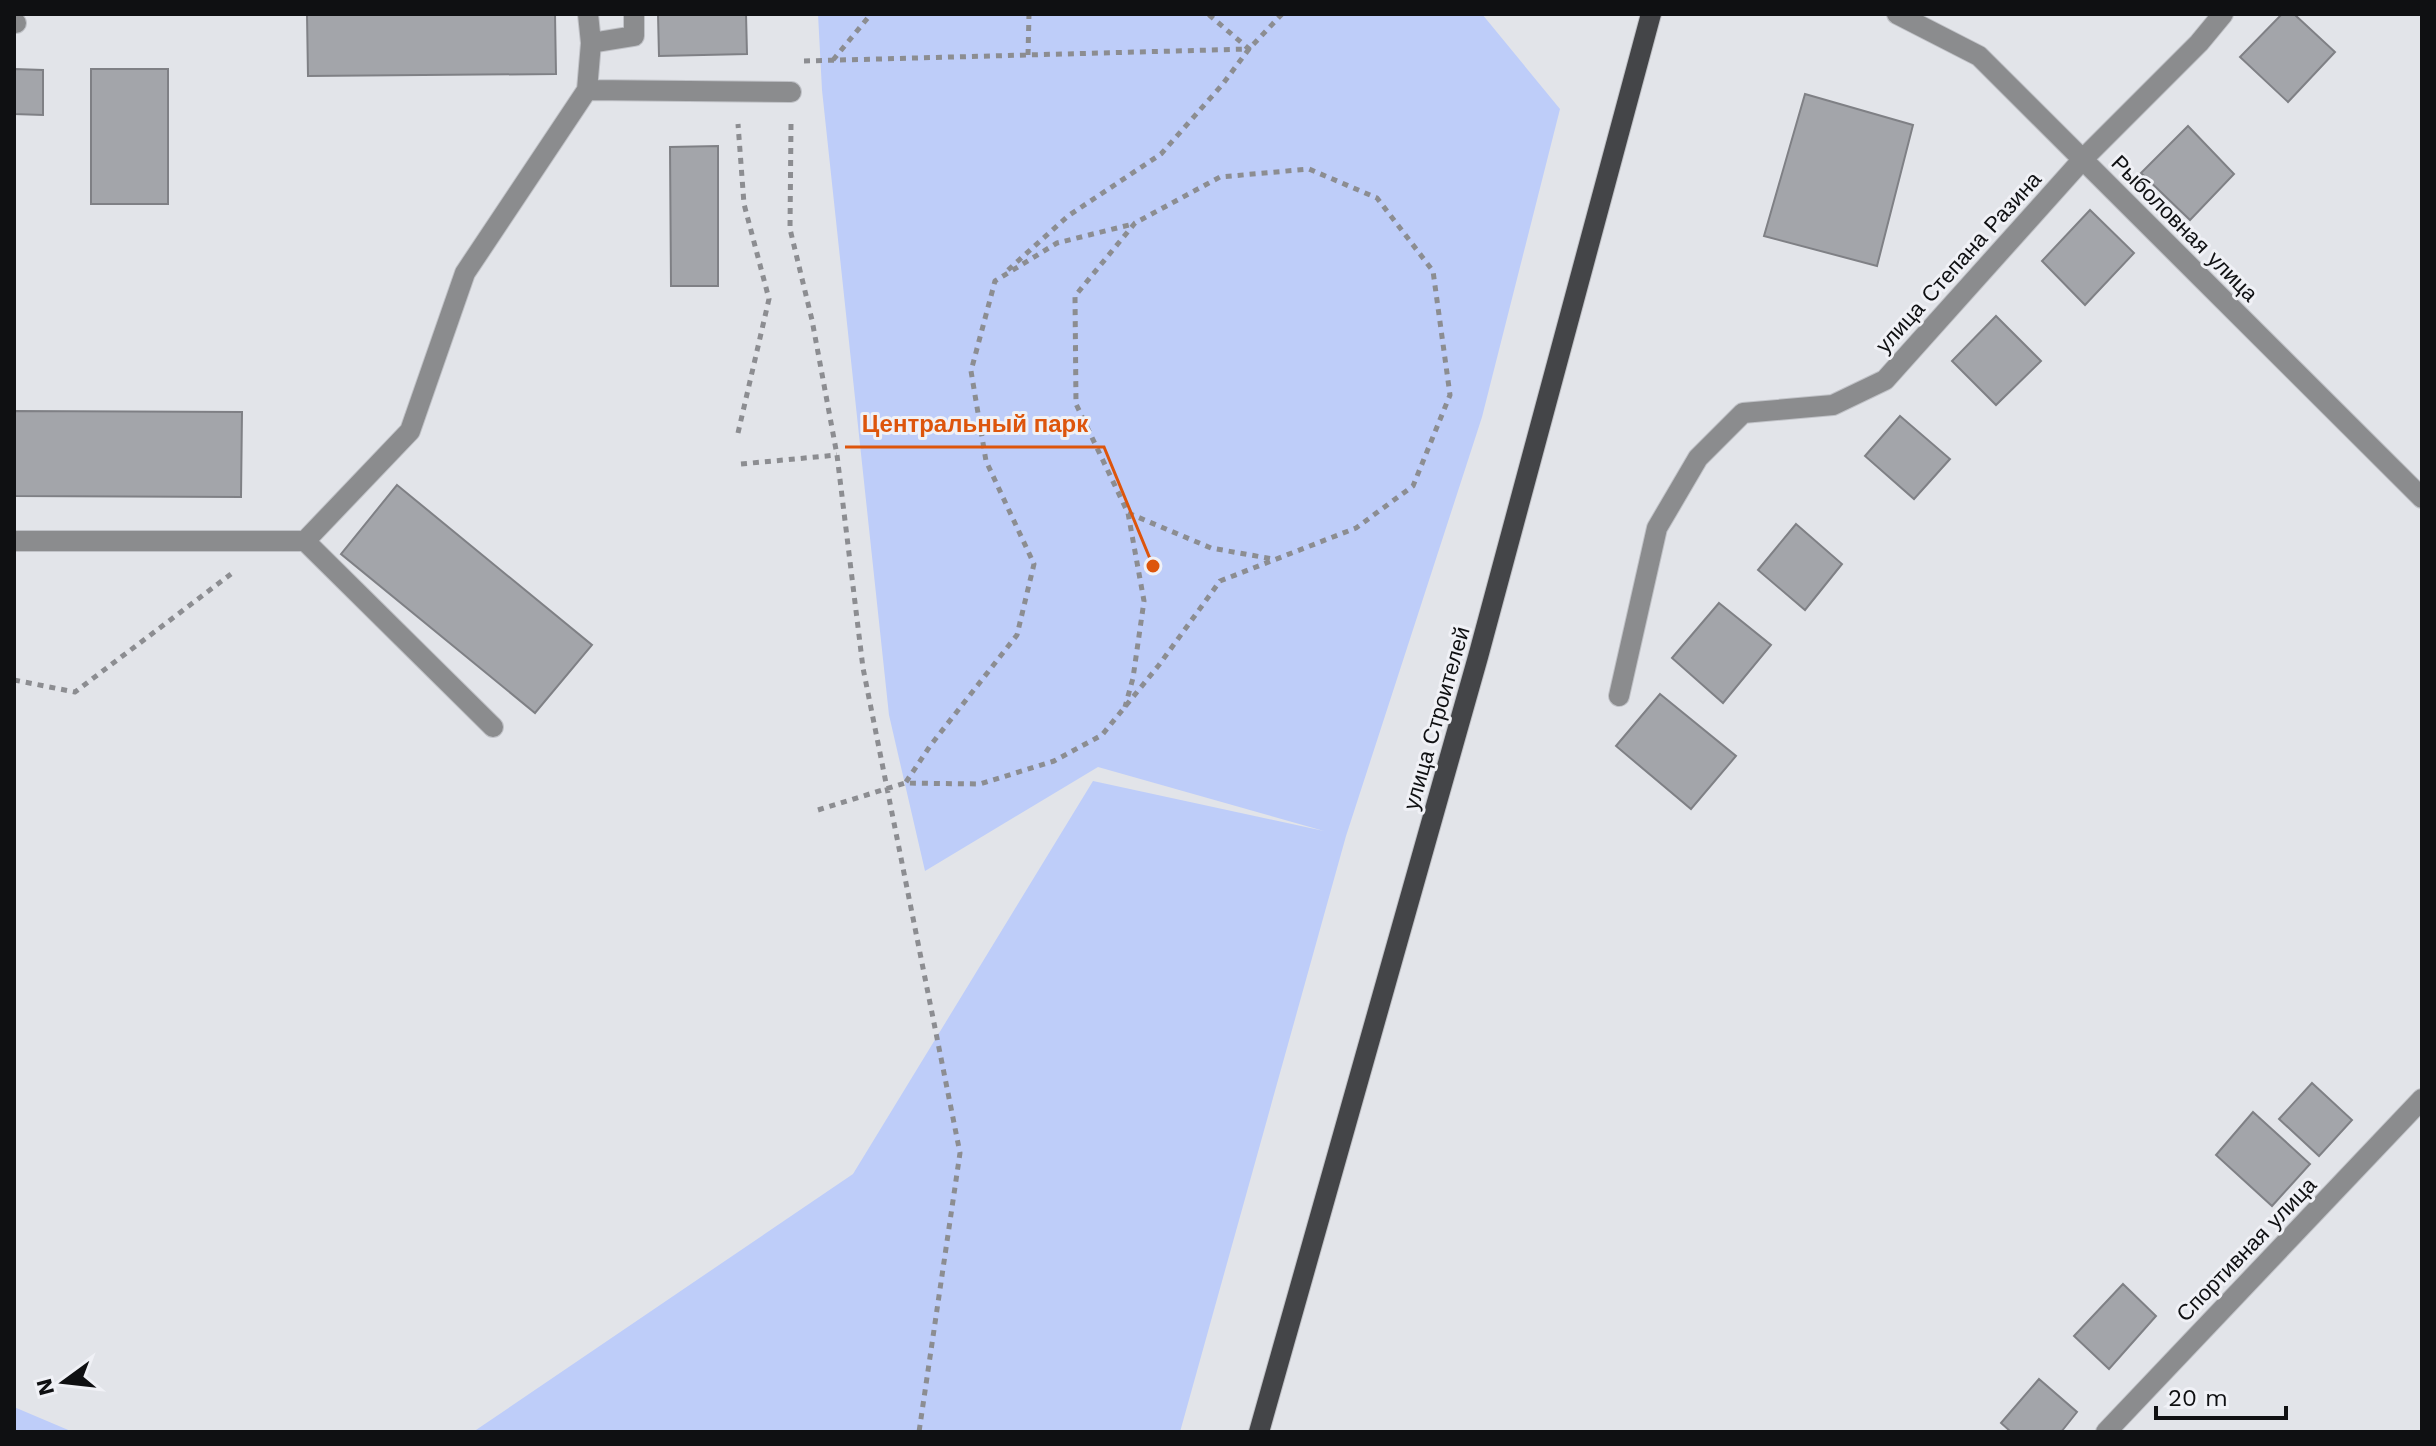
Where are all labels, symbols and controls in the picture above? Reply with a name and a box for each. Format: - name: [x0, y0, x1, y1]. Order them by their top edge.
- street label: Рыболовная улица: [2106, 150, 2263, 307]
- street label: улица Степана Разина: [1871, 166, 2047, 358]
- callout: Центральный парк: [845, 399, 1104, 447]
- text: Центральный парк: [862, 410, 1089, 438]
- street label: улица Строителей: [1398, 624, 1475, 813]
- street label: Спортивная улица: [2171, 1172, 2322, 1326]
- north arrow: [24, 1342, 104, 1422]
- scale bar: [2156, 1370, 2286, 1420]
- text: N: [31, 1376, 59, 1398]
- text: 20 m: [2168, 1384, 2228, 1412]

